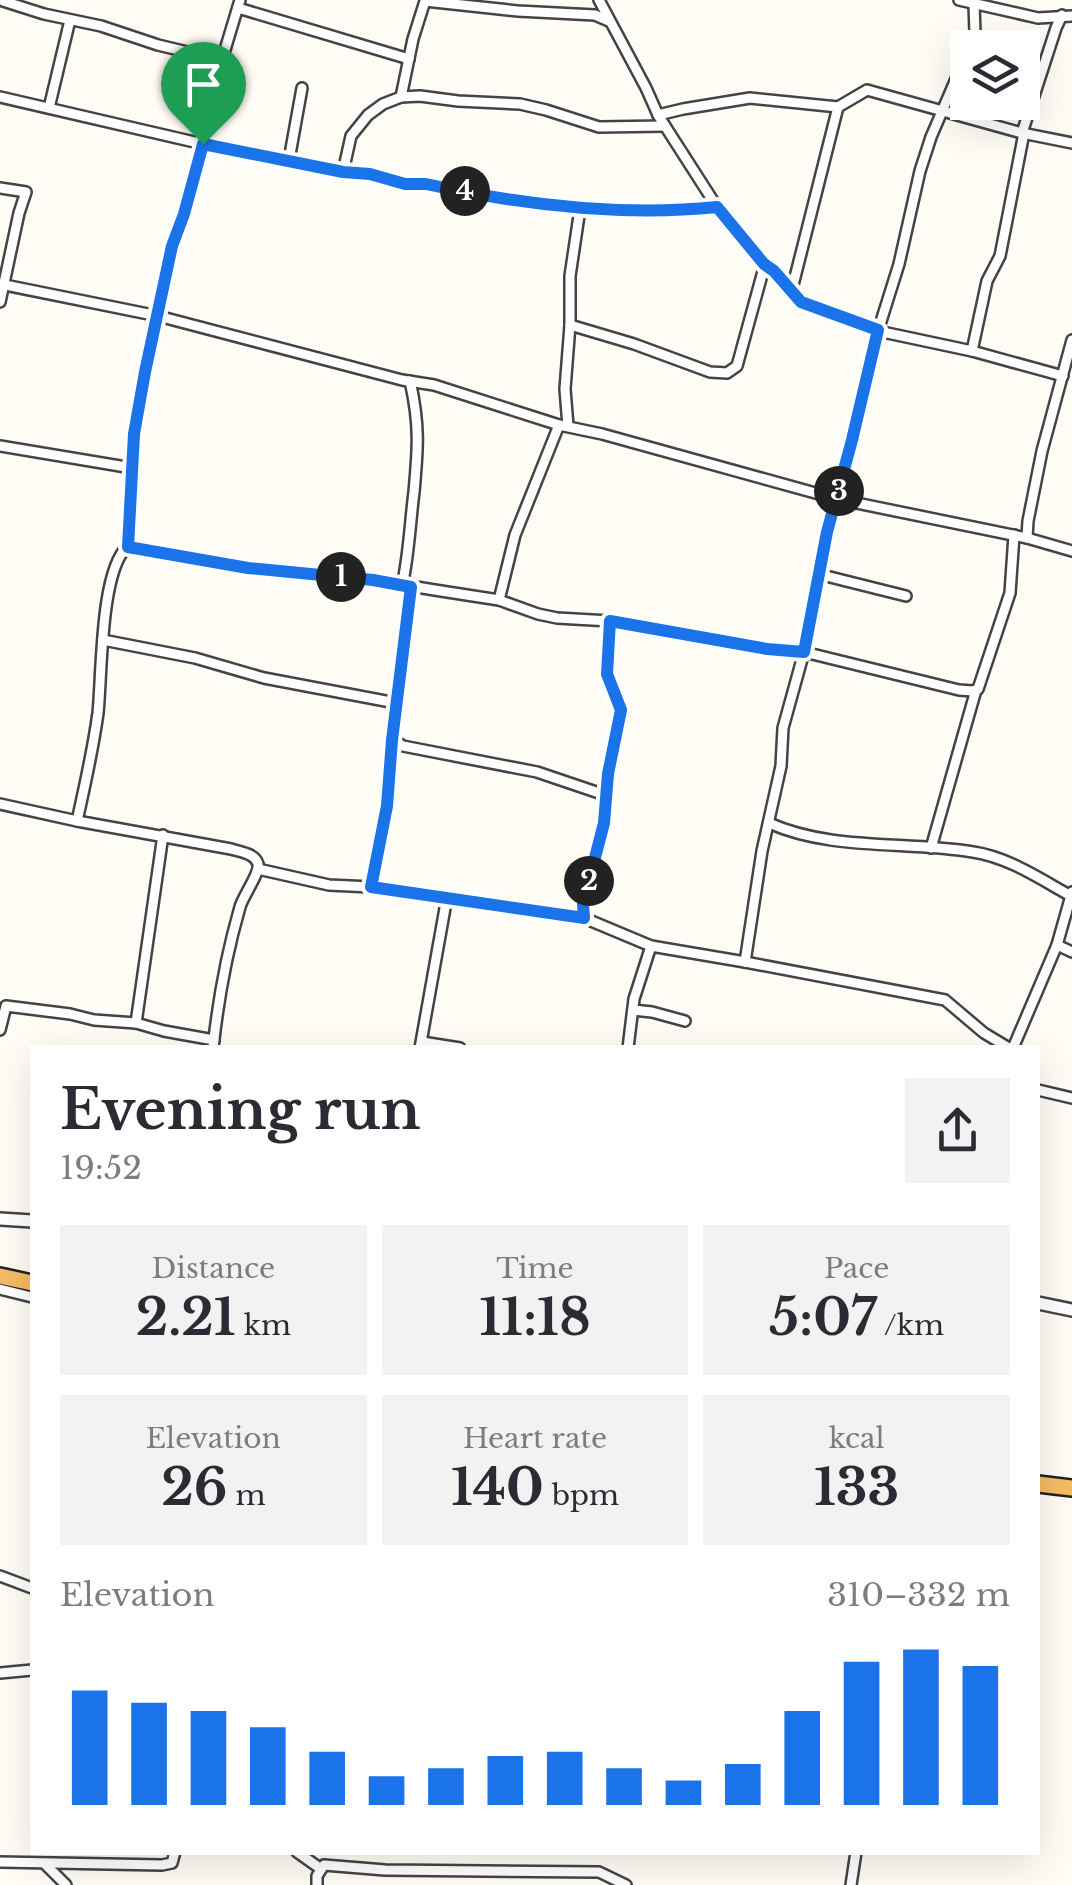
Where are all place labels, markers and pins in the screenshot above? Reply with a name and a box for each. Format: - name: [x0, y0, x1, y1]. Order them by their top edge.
- pin: [161, 42, 246, 145]
- pin: 4: [440, 166, 490, 216]
- pin: 3: [814, 466, 864, 516]
- pin: 1: [316, 552, 366, 602]
- pin: 2: [564, 856, 614, 906]

